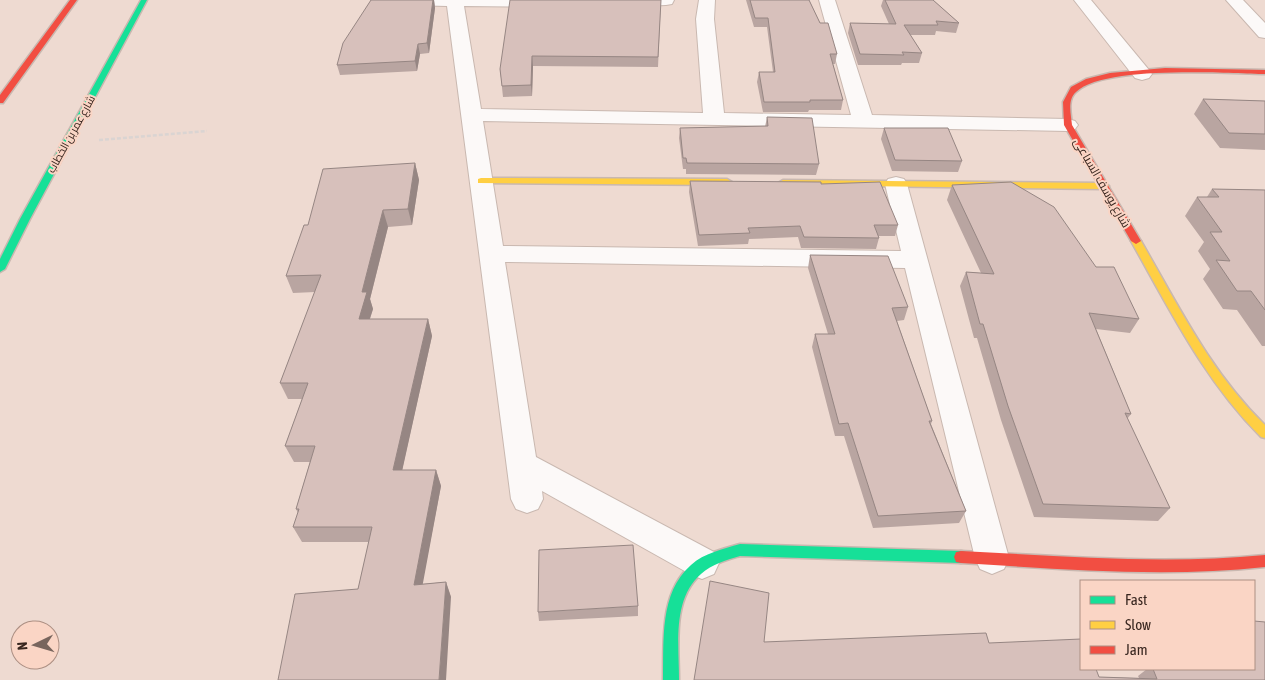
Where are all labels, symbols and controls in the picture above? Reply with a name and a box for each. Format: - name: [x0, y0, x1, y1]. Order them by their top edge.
- street label: شارع عمر بن الخطاب: [45, 93, 99, 176]
- street label: شارع يوسف السباعى: [1070, 136, 1133, 231]
- legend: [1080, 580, 1255, 670]
- text: Fast: [1125, 591, 1147, 608]
- text: Slow: [1125, 616, 1151, 633]
- north arrow: [10, 620, 60, 670]
- text: N: [14, 641, 30, 651]
- text: Jam: [1125, 641, 1148, 658]

